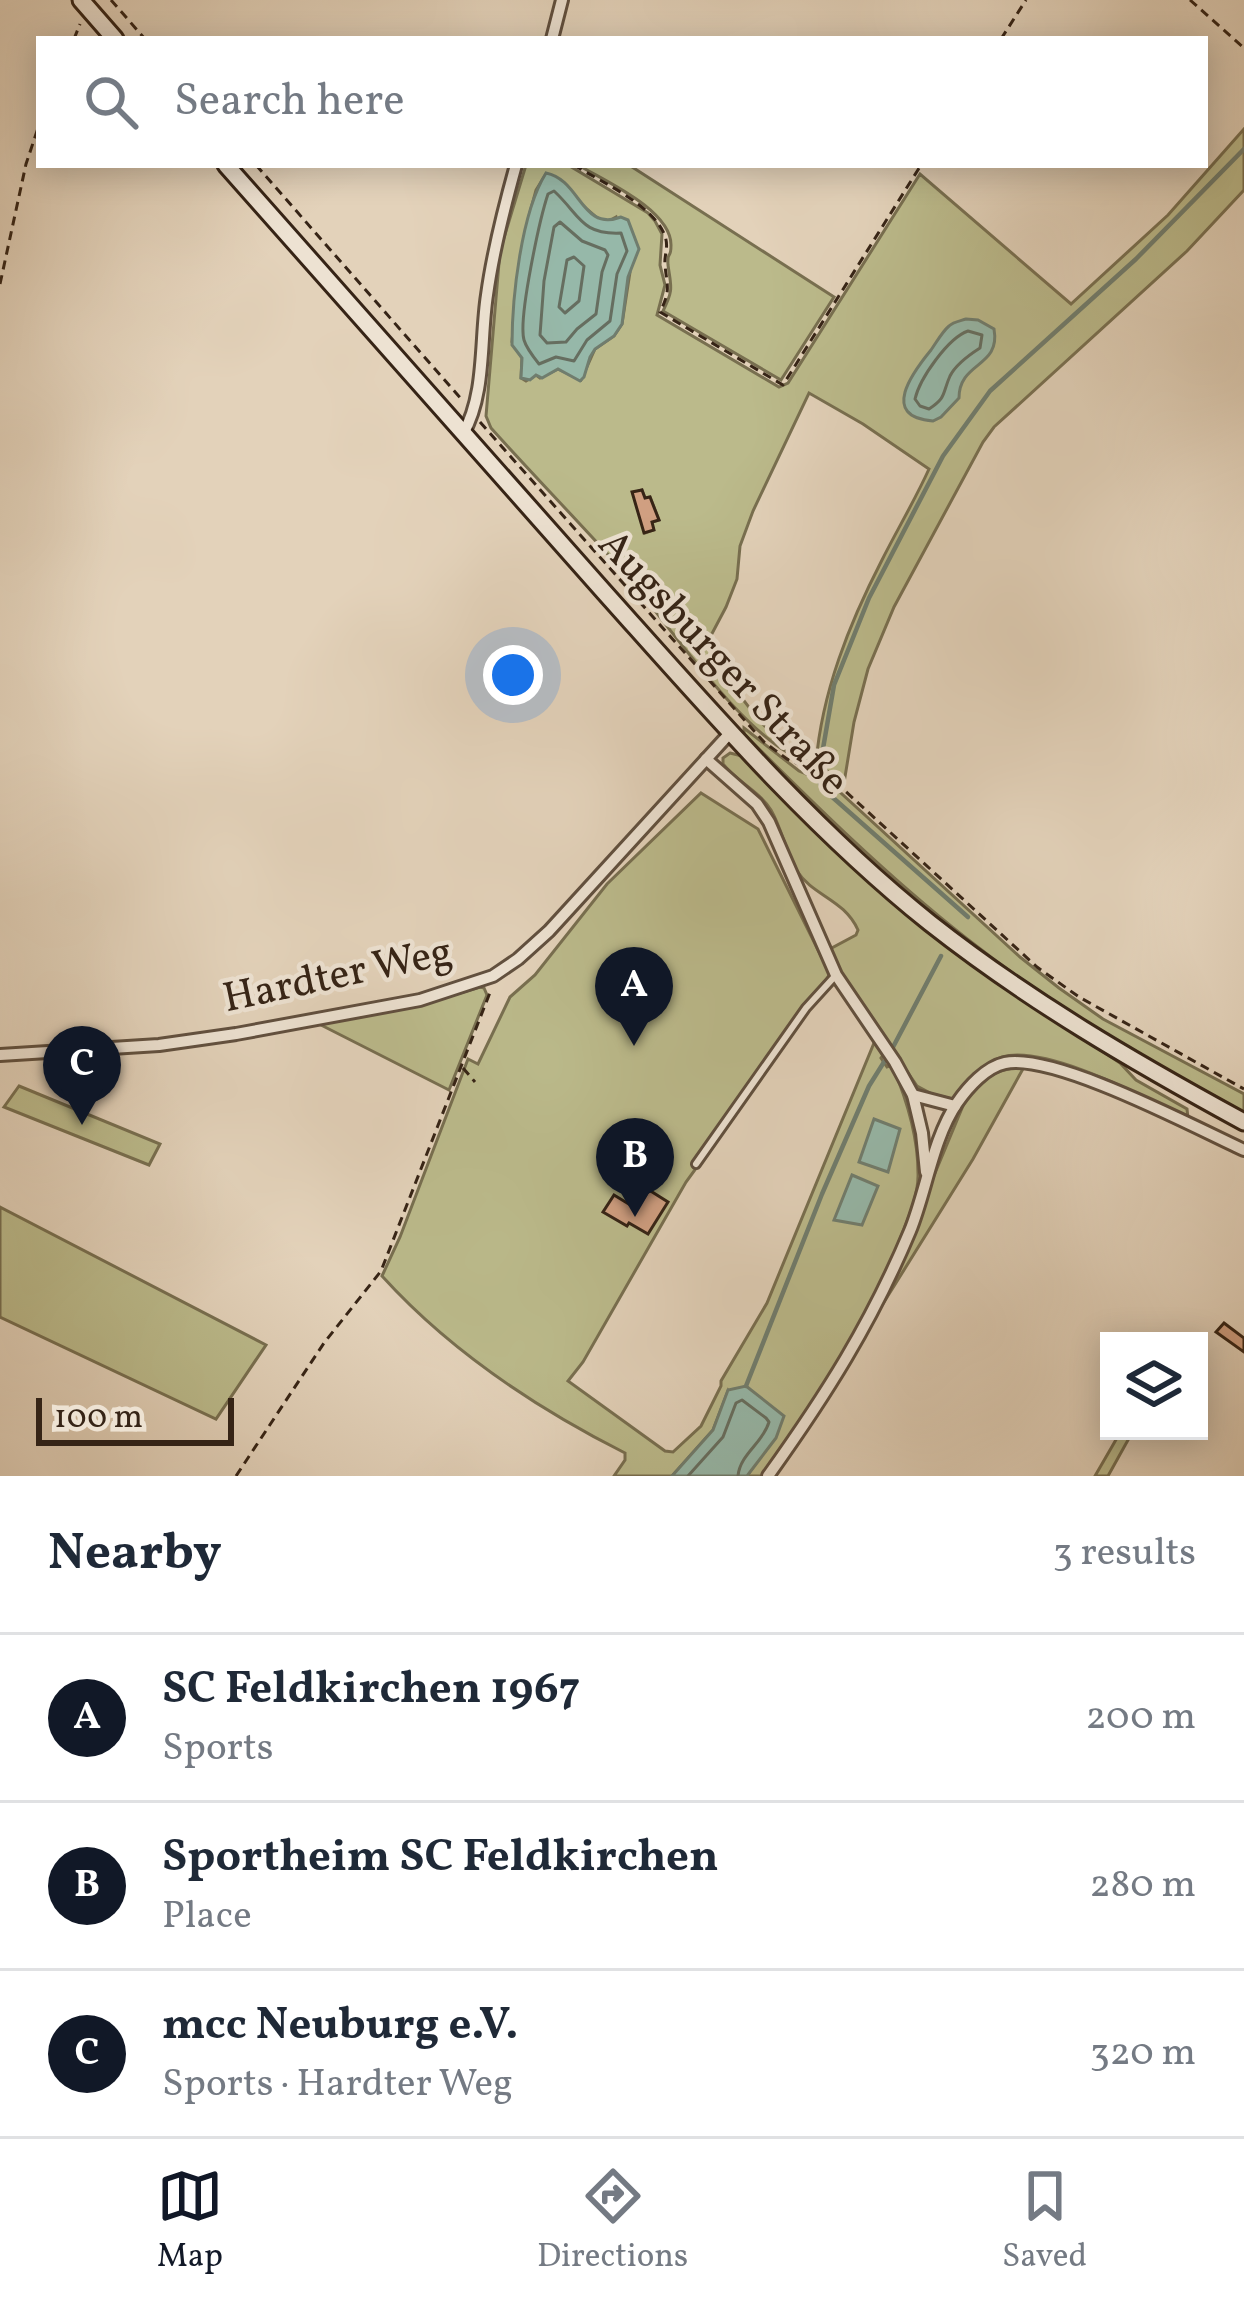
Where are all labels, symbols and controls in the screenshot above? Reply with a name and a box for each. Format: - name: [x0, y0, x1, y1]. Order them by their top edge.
- search box: [36, 36, 1208, 168]
- icon: search: [78, 69, 144, 135]
- text: Search here: [174, 71, 405, 134]
- street label: Augsburger Straße: [583, 518, 861, 810]
- your location: [483, 645, 543, 705]
- street label: Hardter Weg: [218, 924, 458, 1030]
- pin: A: [595, 947, 673, 1046]
- pin: C: [43, 1026, 121, 1125]
- pin: B: [596, 1118, 674, 1217]
- map controls: [1100, 1332, 1208, 1440]
- button: layers: [1100, 1332, 1208, 1440]
- scale bar: [36, 1392, 234, 1445]
- text: 100 m: [54, 1396, 143, 1442]
- text: Nearby: [48, 1519, 222, 1590]
- text: 3 results: [1053, 1527, 1196, 1581]
- text: SC Feldkirchen 1967: [162, 1659, 580, 1722]
- text: A: [73, 1691, 101, 1745]
- text: 200 m: [1085, 1691, 1196, 1745]
- text: Sports: [162, 1722, 273, 1776]
- text: Sportheim SC Feldkirchen: [162, 1827, 719, 1890]
- text: B: [74, 1859, 100, 1913]
- text: 280 m: [1089, 1859, 1196, 1913]
- text: Place: [162, 1890, 252, 1944]
- text: mcc Neuburg e.V.: [162, 1995, 518, 2058]
- text: C: [74, 2027, 100, 2081]
- text: 320 m: [1090, 2027, 1196, 2081]
- text: Sports · Hardter Weg: [162, 2058, 513, 2112]
- tab: Map: [157, 2163, 223, 2281]
- tab: Directions: [537, 2163, 688, 2281]
- tab: Saved: [1002, 2163, 1087, 2281]

